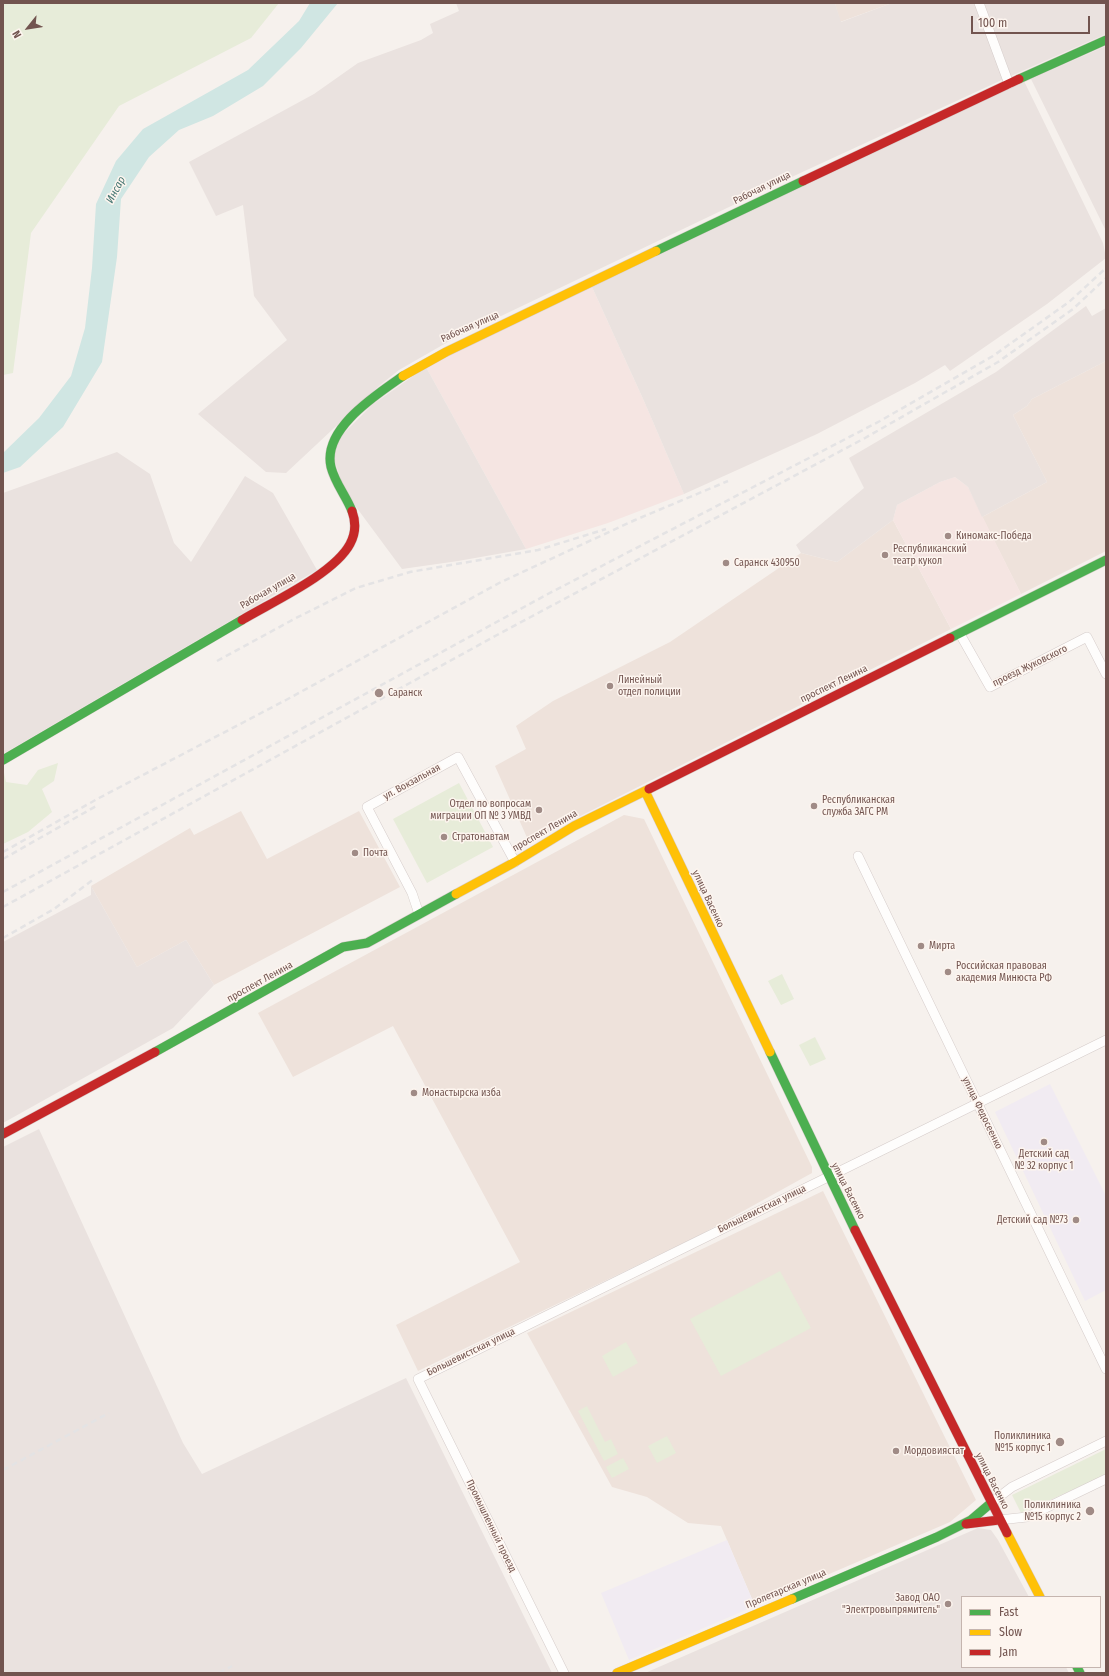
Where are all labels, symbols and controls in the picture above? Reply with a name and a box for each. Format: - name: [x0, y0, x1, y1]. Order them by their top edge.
- north arrow: [8, 8, 48, 48]
- scale bar: [973, 8, 1092, 34]
- text: 100 m: [978, 16, 1007, 30]
- text: N: [10, 28, 24, 40]
- street label: Рабочая улица: [731, 169, 793, 207]
- water label: Инсар: [103, 174, 129, 206]
- street label: Рабочая улица: [439, 309, 501, 345]
- place label: Киномакс-Победа: [956, 530, 1032, 542]
- marker: Киномакс-Победа: [943, 531, 953, 541]
- place label: Республиканский театр кукол: [893, 543, 967, 566]
- marker: Республиканский театр кукол: [880, 550, 890, 560]
- place label: Саранск 430950: [734, 557, 800, 569]
- marker: Саранск 430950: [721, 558, 731, 568]
- street label: Рабочая улица: [238, 570, 298, 612]
- street label: проезд Жуковского: [991, 643, 1069, 689]
- street label: проспект Ленина: [798, 663, 870, 705]
- place label: Линейный отдел полиции: [618, 674, 681, 698]
- marker: Линейный отдел полиции: [605, 681, 615, 691]
- marker: Саранск: [373, 687, 385, 699]
- place label: Саранск: [388, 687, 422, 699]
- street label: ул. Вокзальная: [381, 761, 443, 803]
- place label: Республиканская служба ЗАГС РМ: [822, 794, 895, 818]
- place label: Отдел по вопросам миграции ОП № 3 УМВД: [430, 798, 531, 822]
- marker: Республиканская служба ЗАГС РМ: [809, 801, 819, 811]
- marker: Отдел по вопросам миграции ОП № 3 УМВД: [534, 805, 544, 815]
- street label: проспект Ленина: [510, 807, 580, 855]
- place label: Стратонавтам: [452, 831, 509, 843]
- marker: Стратонавтам: [439, 832, 449, 842]
- place label: Почта: [363, 847, 388, 859]
- marker: Почта: [350, 848, 360, 858]
- street label: улица Васенко: [689, 868, 727, 930]
- place label: Мирта: [929, 940, 955, 952]
- marker: Мирта: [916, 941, 926, 951]
- street label: проспект Ленина: [225, 959, 295, 1005]
- place label: Российская правовая академия Минюста РФ: [956, 960, 1052, 984]
- marker: Российская правовая академия Минюста РФ: [943, 967, 953, 977]
- street label: улица Федосеенко: [959, 1075, 1005, 1151]
- place label: Монастырска изба: [422, 1087, 501, 1099]
- marker: Монастырска изба: [409, 1088, 419, 1098]
- marker: Детский сад № 32 корпус 1: [1039, 1137, 1049, 1147]
- place label: Детский сад № 32 корпус 1: [1014, 1148, 1074, 1172]
- street label: улица Васенко: [829, 1161, 867, 1221]
- street label: Большевистская улица: [716, 1182, 808, 1236]
- place label: Детский сад №73: [997, 1214, 1068, 1226]
- marker: Детский сад №73: [1071, 1215, 1081, 1225]
- street label: Большевистская улица: [425, 1325, 517, 1379]
- place label: Поликлиника №15 корпус 1: [994, 1430, 1051, 1454]
- marker: Поликлиника №15 корпус 1: [1054, 1436, 1066, 1448]
- place label: Мордовиястат: [904, 1445, 964, 1457]
- marker: Мордовиястат: [891, 1446, 901, 1456]
- street label: улица Васенко: [973, 1451, 1011, 1511]
- street label: Промышленный проезд: [463, 1478, 519, 1574]
- place label: Поликлиника №15 корпус 2: [1024, 1499, 1081, 1522]
- marker: Поликлиника №15 корпус 2: [1084, 1505, 1096, 1517]
- street label: Пролетарская улица: [744, 1567, 828, 1611]
- place label: Завод ОАО "Электровыпрямитель": [842, 1592, 940, 1616]
- legend: [961, 1596, 1101, 1668]
- marker: Завод ОАО "Электровыпрямитель": [943, 1599, 953, 1609]
- text: Fast: [999, 1605, 1018, 1619]
- text: Slow: [999, 1625, 1022, 1639]
- text: Jam: [999, 1645, 1017, 1659]

